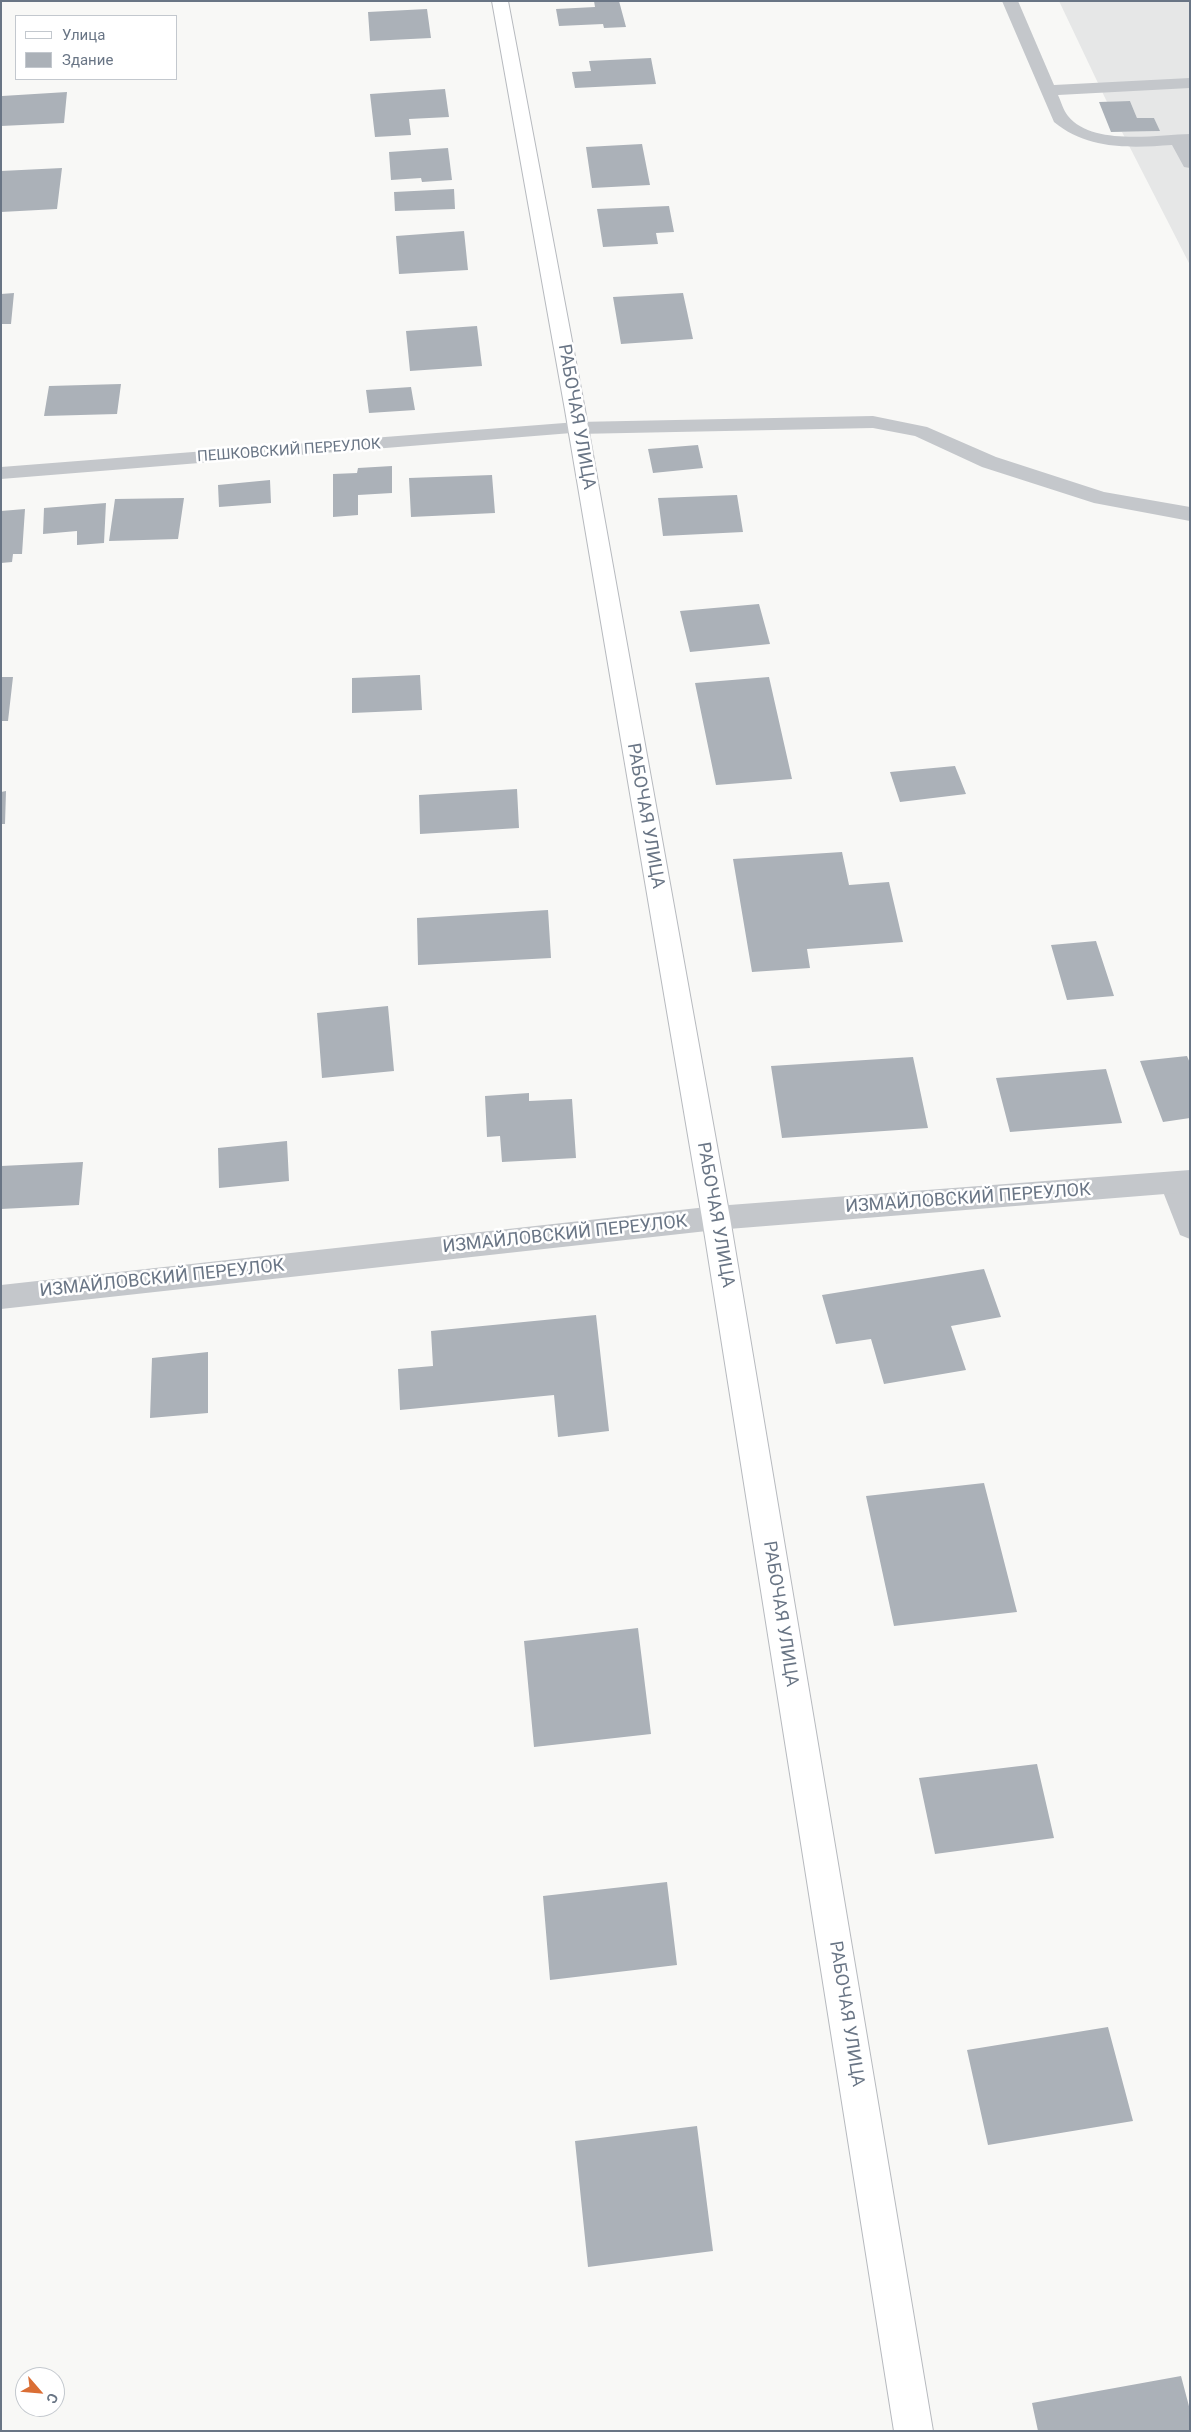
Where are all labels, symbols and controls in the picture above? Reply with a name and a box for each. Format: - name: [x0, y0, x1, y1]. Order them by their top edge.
- legend: [15, 15, 178, 80]
- text: Улица: [62, 26, 105, 44]
- text: Здание: [62, 51, 113, 69]
- street label: РАБОЧАЯ УЛИЦА: [553, 343, 599, 491]
- street label: ПЕШКОВСКИЙ ПЕРЕУЛОК: [197, 436, 381, 466]
- street label: РАБОЧАЯ УЛИЦА: [622, 742, 668, 890]
- street label: РАБОЧАЯ УЛИЦА: [692, 1141, 738, 1289]
- street label: ИЗМАЙЛОВСКИЙ ПЕРЕУЛОК: [845, 1180, 1091, 1218]
- street label: ИЗМАЙЛОВСКИЙ ПЕРЕУЛОК: [442, 1211, 688, 1259]
- street label: ИЗМАЙЛОВСКИЙ ПЕРЕУЛОК: [39, 1255, 285, 1303]
- street label: РАБОЧАЯ УЛИЦА: [758, 1540, 802, 1688]
- street label: РАБОЧАЯ УЛИЦА: [824, 1940, 868, 2088]
- north arrow: [15, 2367, 65, 2417]
- text: С: [43, 2391, 62, 2406]

